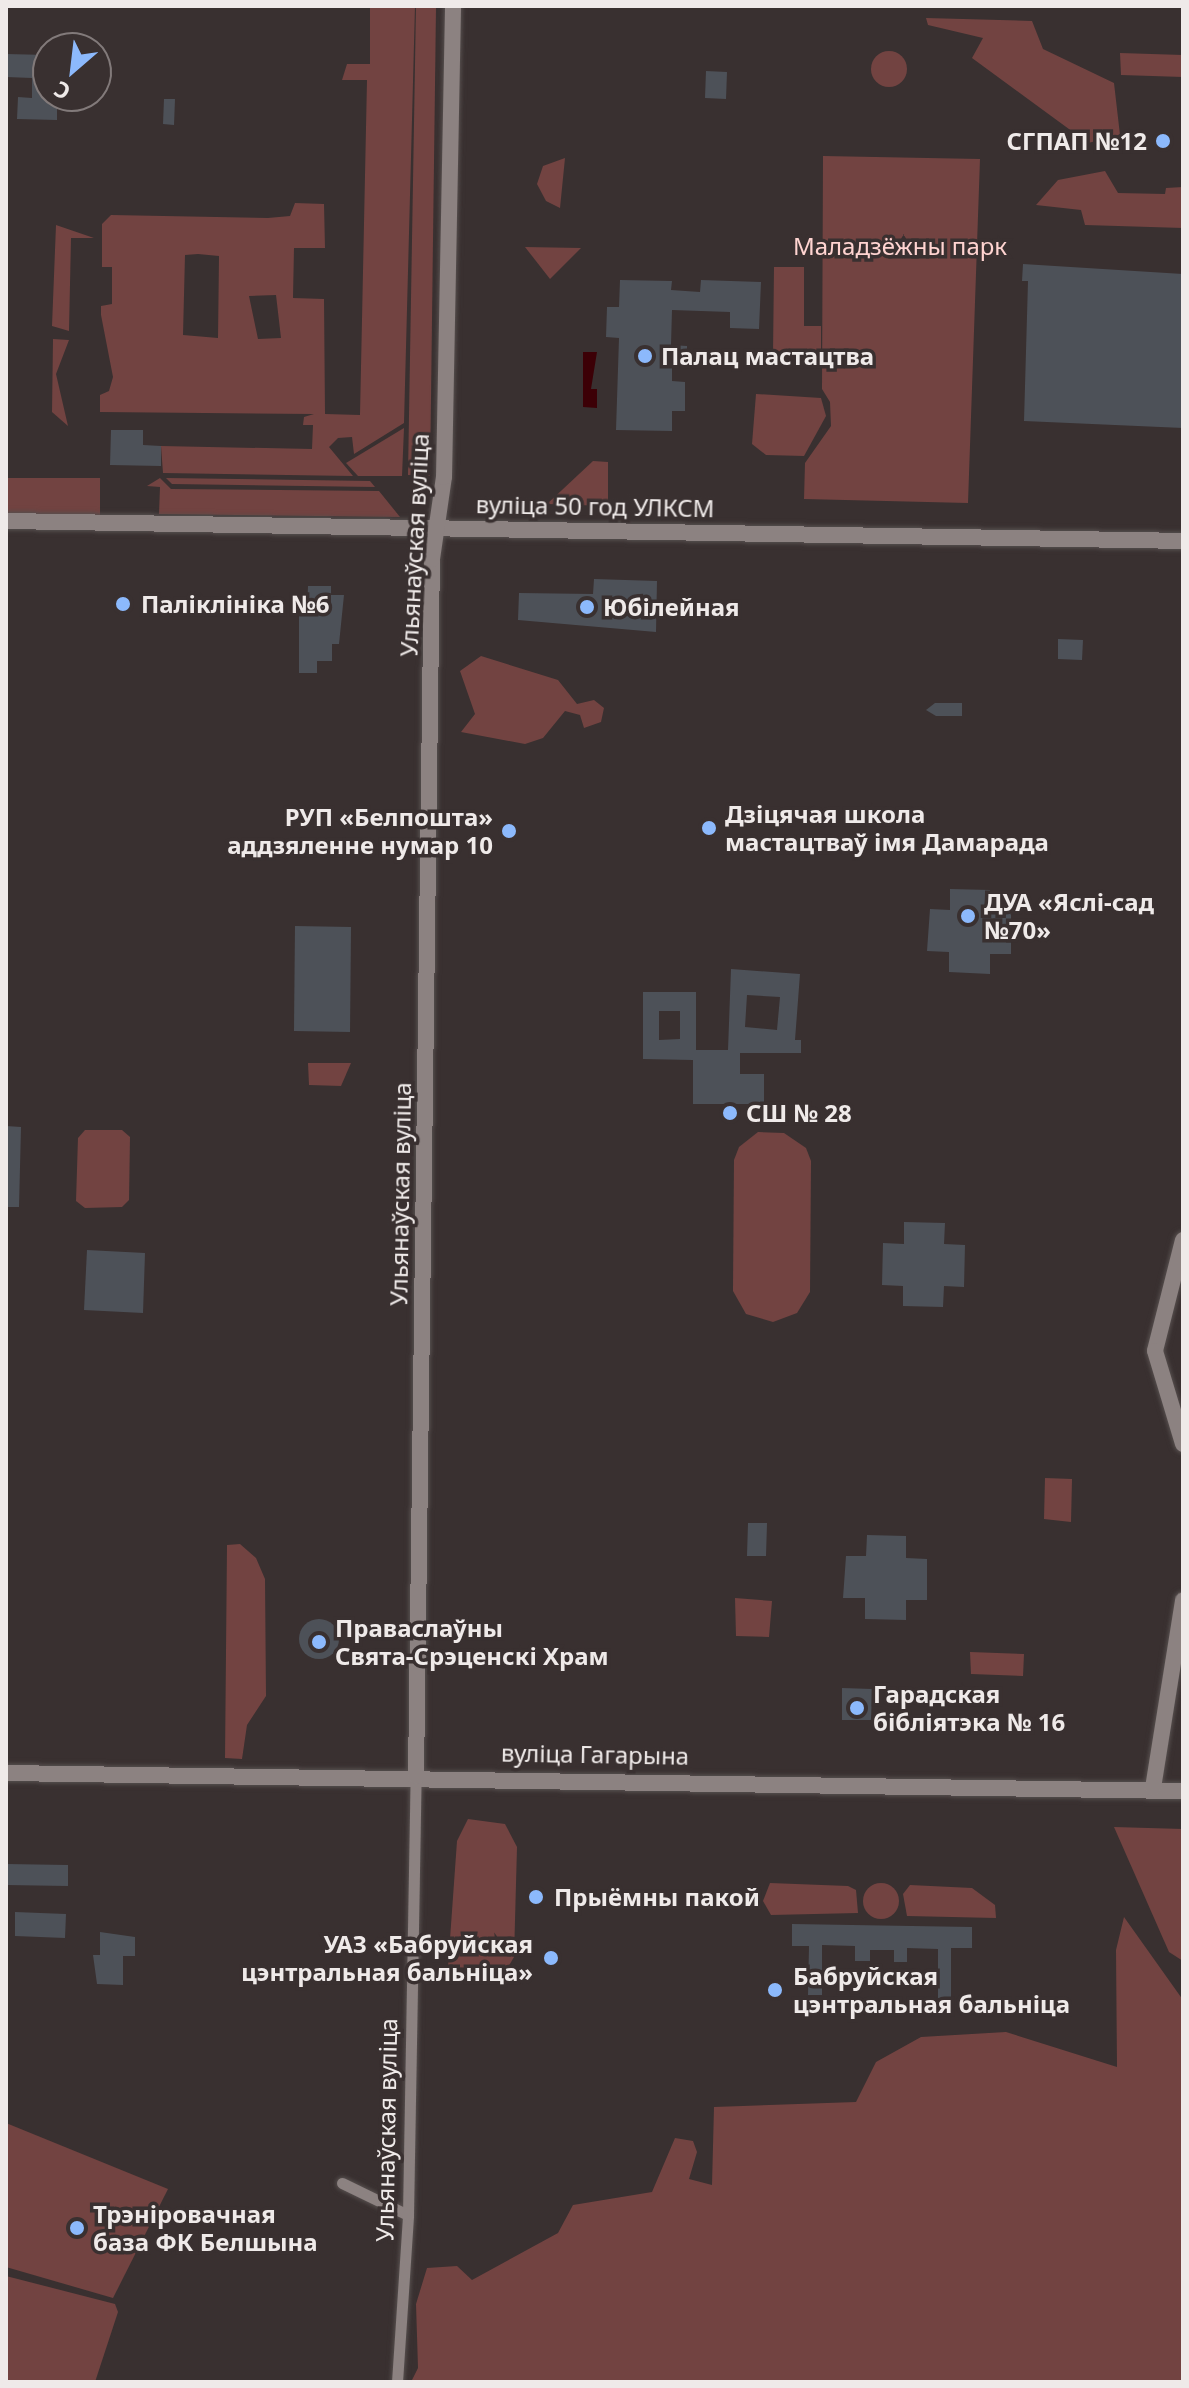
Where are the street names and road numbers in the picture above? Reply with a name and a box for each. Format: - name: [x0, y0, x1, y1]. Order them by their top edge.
- street label: Ульянаўская вуліца: [394, 433, 434, 657]
- street label: вуліца 50 год УЛКСМ: [475, 490, 715, 522]
- street label: Ульянаўская вуліца: [384, 1082, 416, 1306]
- street label: вуліца Гагарына: [501, 1738, 689, 1770]
- street label: Ульянаўская вуліца: [370, 2018, 402, 2242]

